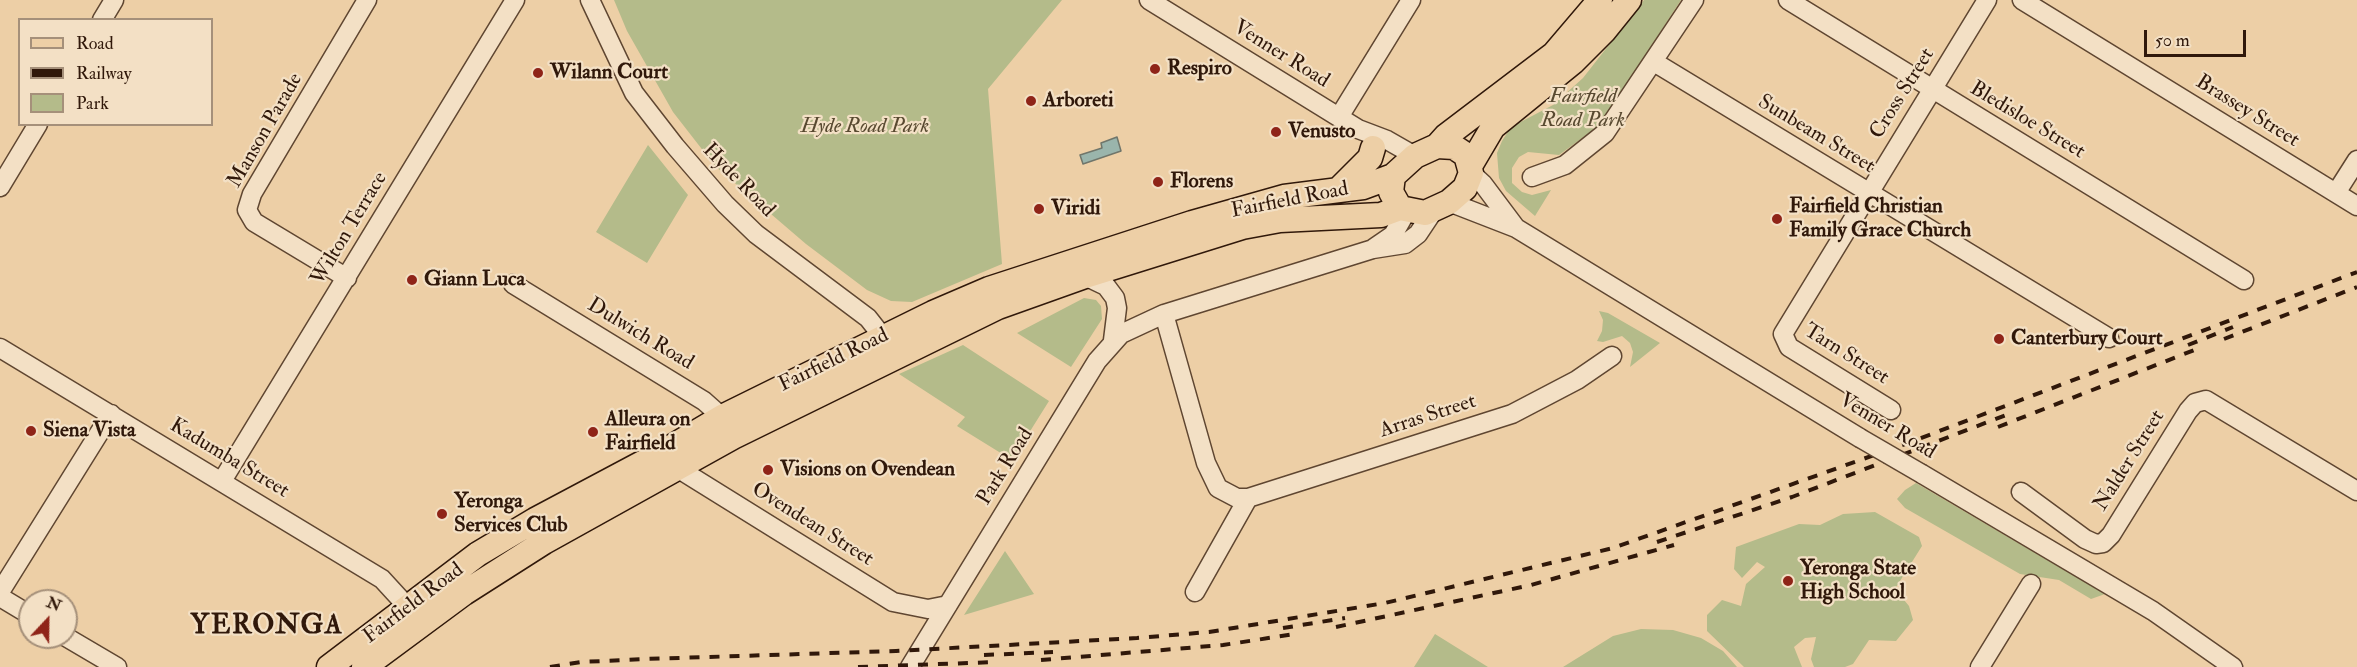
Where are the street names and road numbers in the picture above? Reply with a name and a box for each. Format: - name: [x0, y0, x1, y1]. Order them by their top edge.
- street label: Venner Road: [1228, 16, 1334, 94]
- street label: Cross Street: [1865, 44, 1941, 144]
- street label: Manson Parade: [223, 69, 309, 193]
- street label: Brassey Street: [2190, 70, 2304, 154]
- street label: Bledisloe Street: [1965, 77, 2089, 165]
- street label: Sunbeam Street: [1753, 90, 1879, 180]
- street label: Hyde Road: [696, 139, 780, 223]
- street label: Wilton Terrace: [306, 168, 394, 290]
- street label: Fairfield Road: [1229, 177, 1351, 225]
- street label: Dulwich Road: [582, 293, 698, 377]
- street label: Tarn Street: [1799, 319, 1893, 391]
- street label: Fairfield Road: [775, 324, 893, 398]
- street label: Venner Road: [1834, 388, 1940, 466]
- street label: Arras Street: [1377, 390, 1479, 444]
- street label: Nalder Street: [2089, 406, 2171, 516]
- street label: Kadumba Street: [165, 414, 293, 504]
- street label: Park Road: [972, 424, 1040, 510]
- street label: Ovendean Street: [746, 477, 878, 573]
- street label: Fairfield Road: [359, 558, 469, 650]

